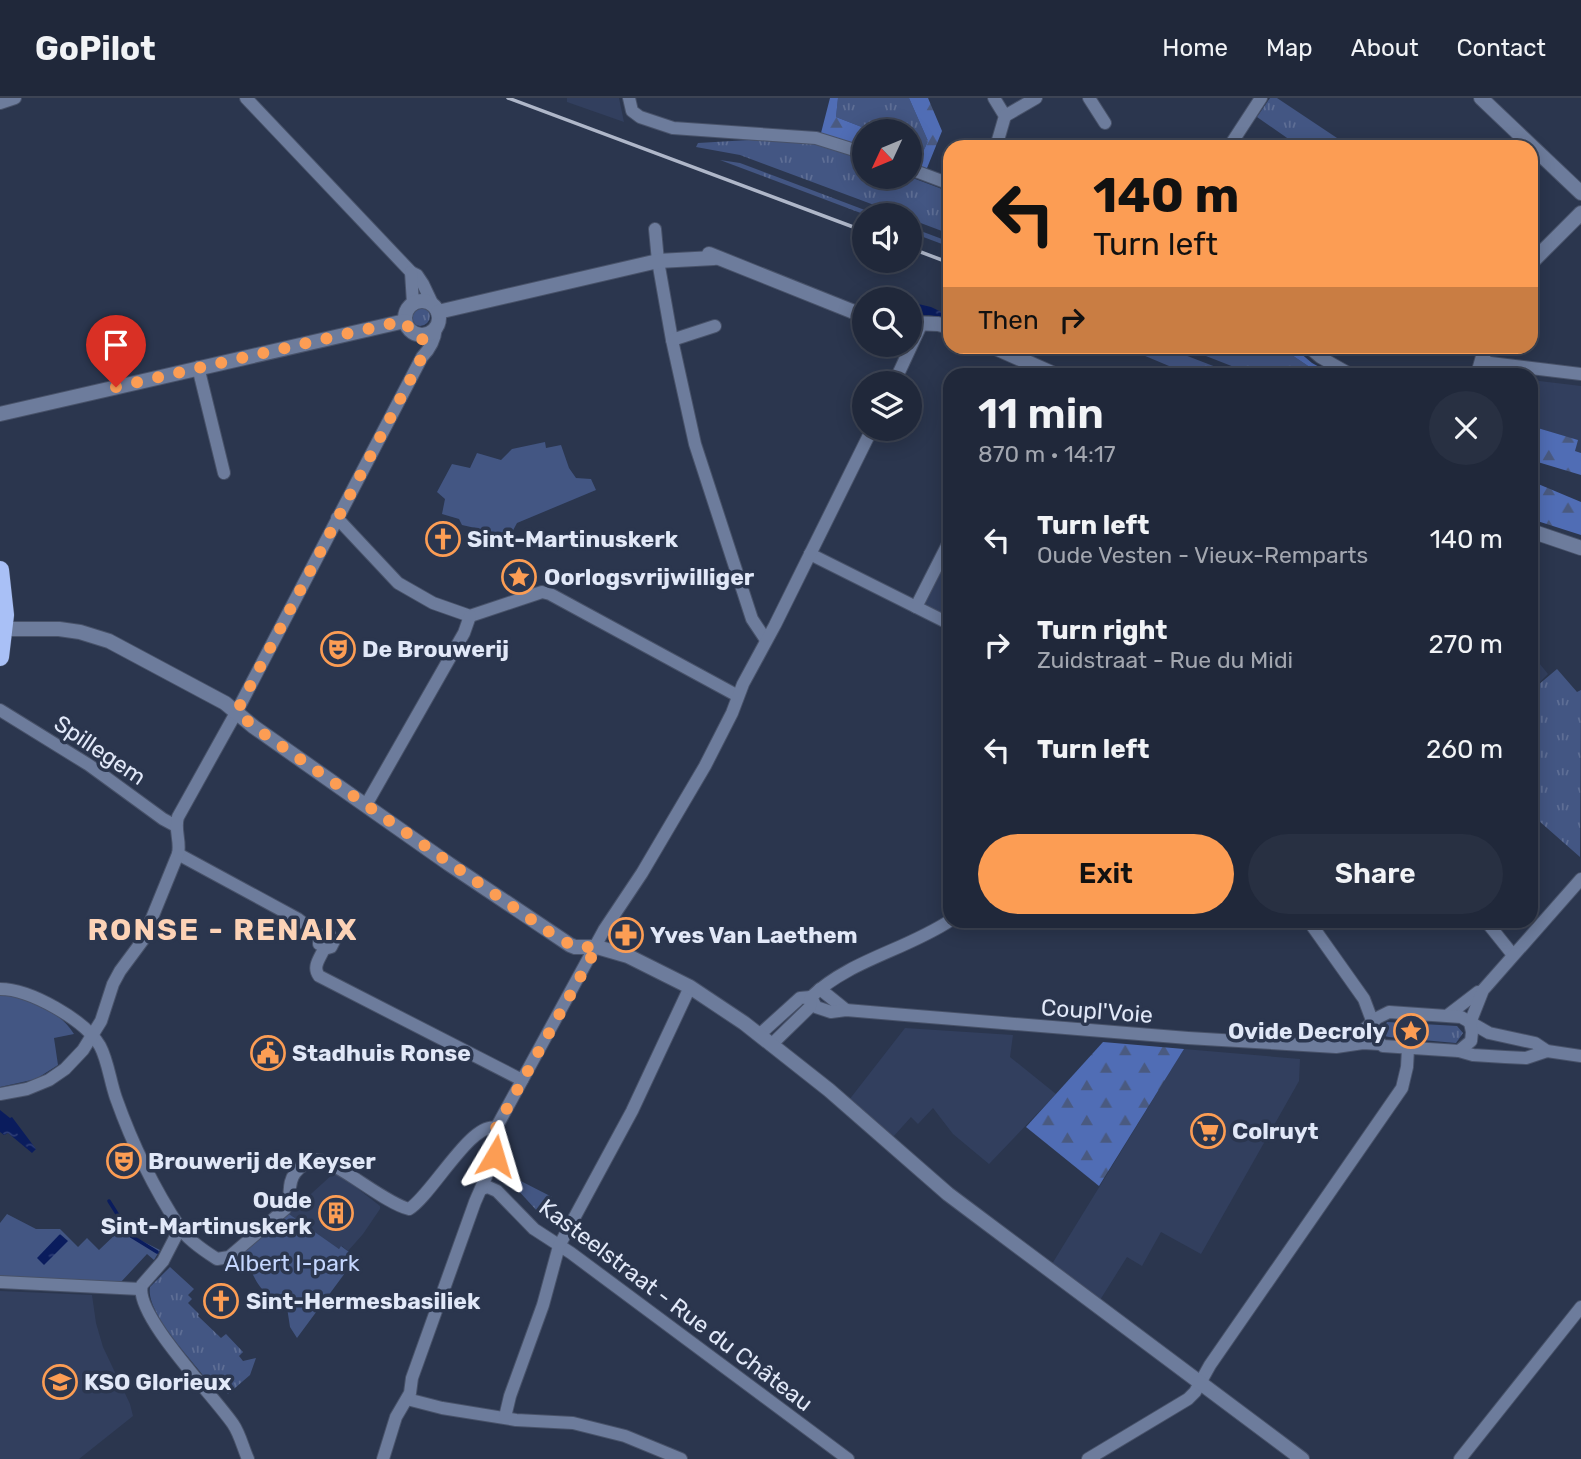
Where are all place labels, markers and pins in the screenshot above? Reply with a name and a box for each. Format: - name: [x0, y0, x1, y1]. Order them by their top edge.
- pin: [86, 315, 146, 387]
- church icon: Sint-Martinuskerk: [424, 520, 462, 558]
- place label: Sint-Martinuskerk: [467, 525, 679, 553]
- place icon: Oorlogsvrijwilliger: [500, 558, 538, 596]
- place label: Oorlogsvrijwilliger: [544, 563, 755, 591]
- theatre icon: De Brouwerij: [319, 630, 357, 668]
- place label: De Brouwerij: [362, 635, 509, 663]
- pharmacy icon: Yves Van Laethem: [607, 916, 645, 954]
- place label: Yves Van Laethem: [650, 921, 858, 949]
- place icon: Ovide Decroly: [1392, 1012, 1430, 1050]
- place label: Ovide Decroly: [1228, 1017, 1386, 1045]
- public building icon: Stadhuis Ronse: [249, 1034, 287, 1072]
- place label: Stadhuis Ronse: [292, 1039, 471, 1067]
- supermarket icon: Colruyt: [1189, 1112, 1227, 1150]
- place label: Colruyt: [1232, 1117, 1319, 1145]
- theatre icon: Brouwerij de Keyser: [105, 1142, 143, 1180]
- place label: Brouwerij de Keyser: [148, 1147, 376, 1175]
- place label: Oude Sint-Martinuskerk: [101, 1186, 313, 1240]
- building icon: Oude Sint-Martinuskerk: [317, 1194, 355, 1232]
- church icon: Sint-Hermesbasiliek: [202, 1282, 240, 1320]
- place label: Sint-Hermesbasiliek: [246, 1287, 481, 1315]
- school or university icon: KSO Glorieux: [41, 1363, 79, 1401]
- place label: KSO Glorieux: [84, 1368, 232, 1396]

